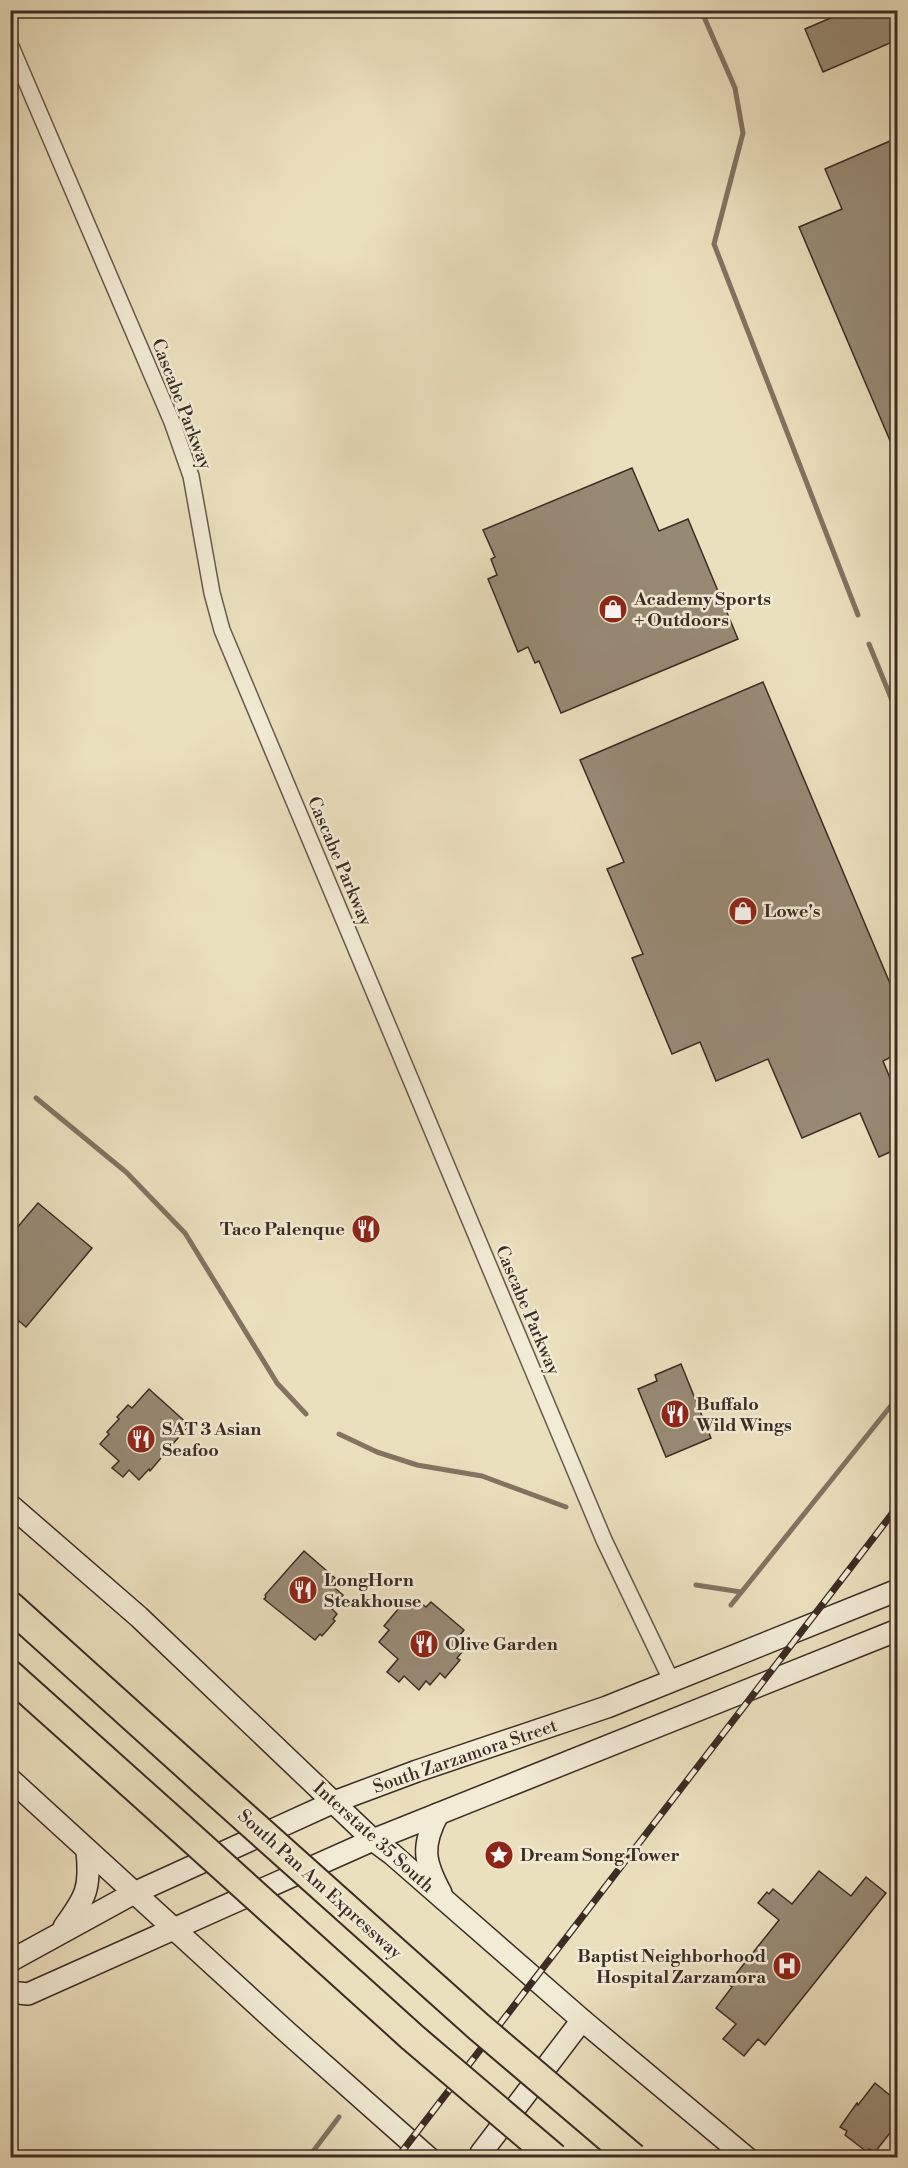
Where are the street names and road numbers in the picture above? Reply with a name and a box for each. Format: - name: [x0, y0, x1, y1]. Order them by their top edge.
- street label: Cascabe Parkway: [146, 336, 217, 473]
- street label: Cascabe Parkway: [302, 793, 377, 930]
- street label: Cascabe Parkway: [490, 1242, 565, 1379]
- street label: South Zarzamora Street: [370, 1714, 561, 1799]
- street label: Interstate 35 South: [308, 1777, 439, 1898]
- street label: South Pan Am Expressway: [233, 1804, 407, 1965]

